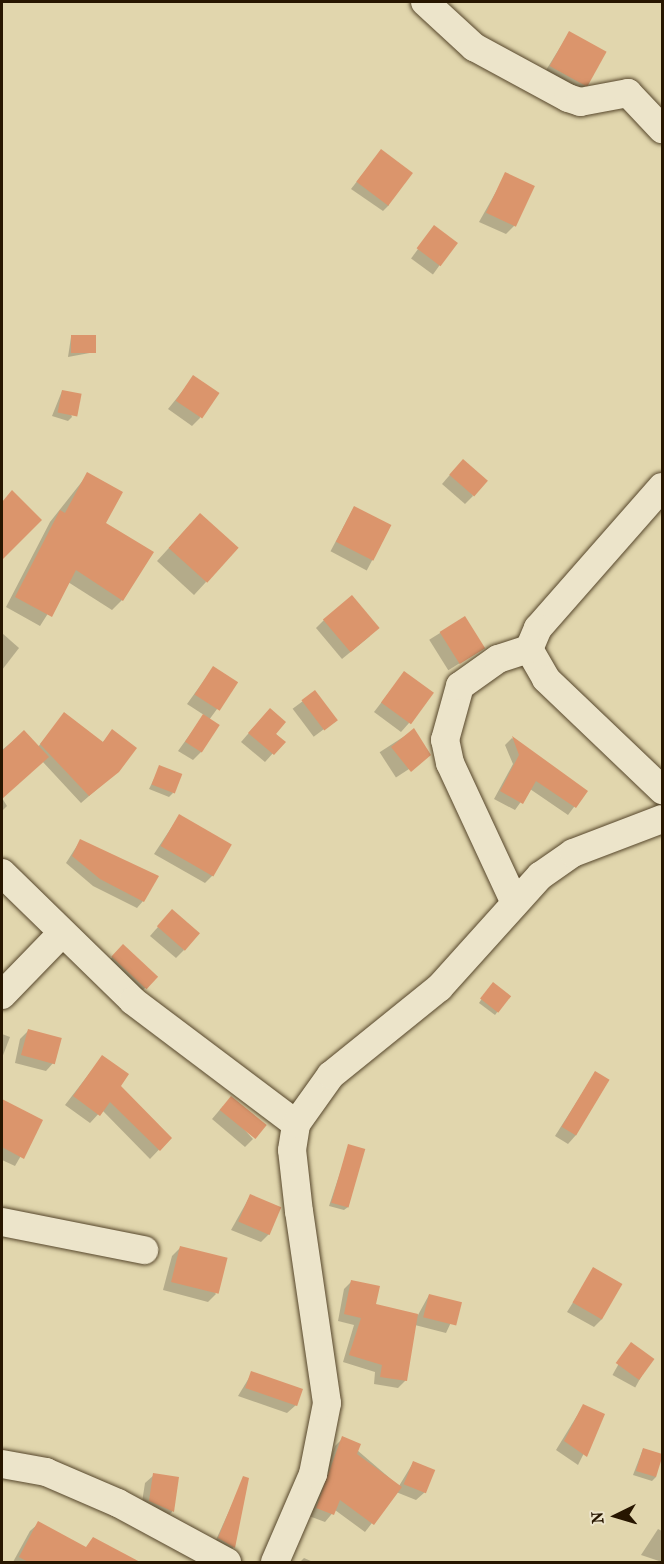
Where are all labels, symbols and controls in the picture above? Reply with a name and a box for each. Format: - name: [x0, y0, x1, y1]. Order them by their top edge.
- north arrow: [586, 1486, 646, 1546]
- text: N: [588, 1511, 608, 1524]

